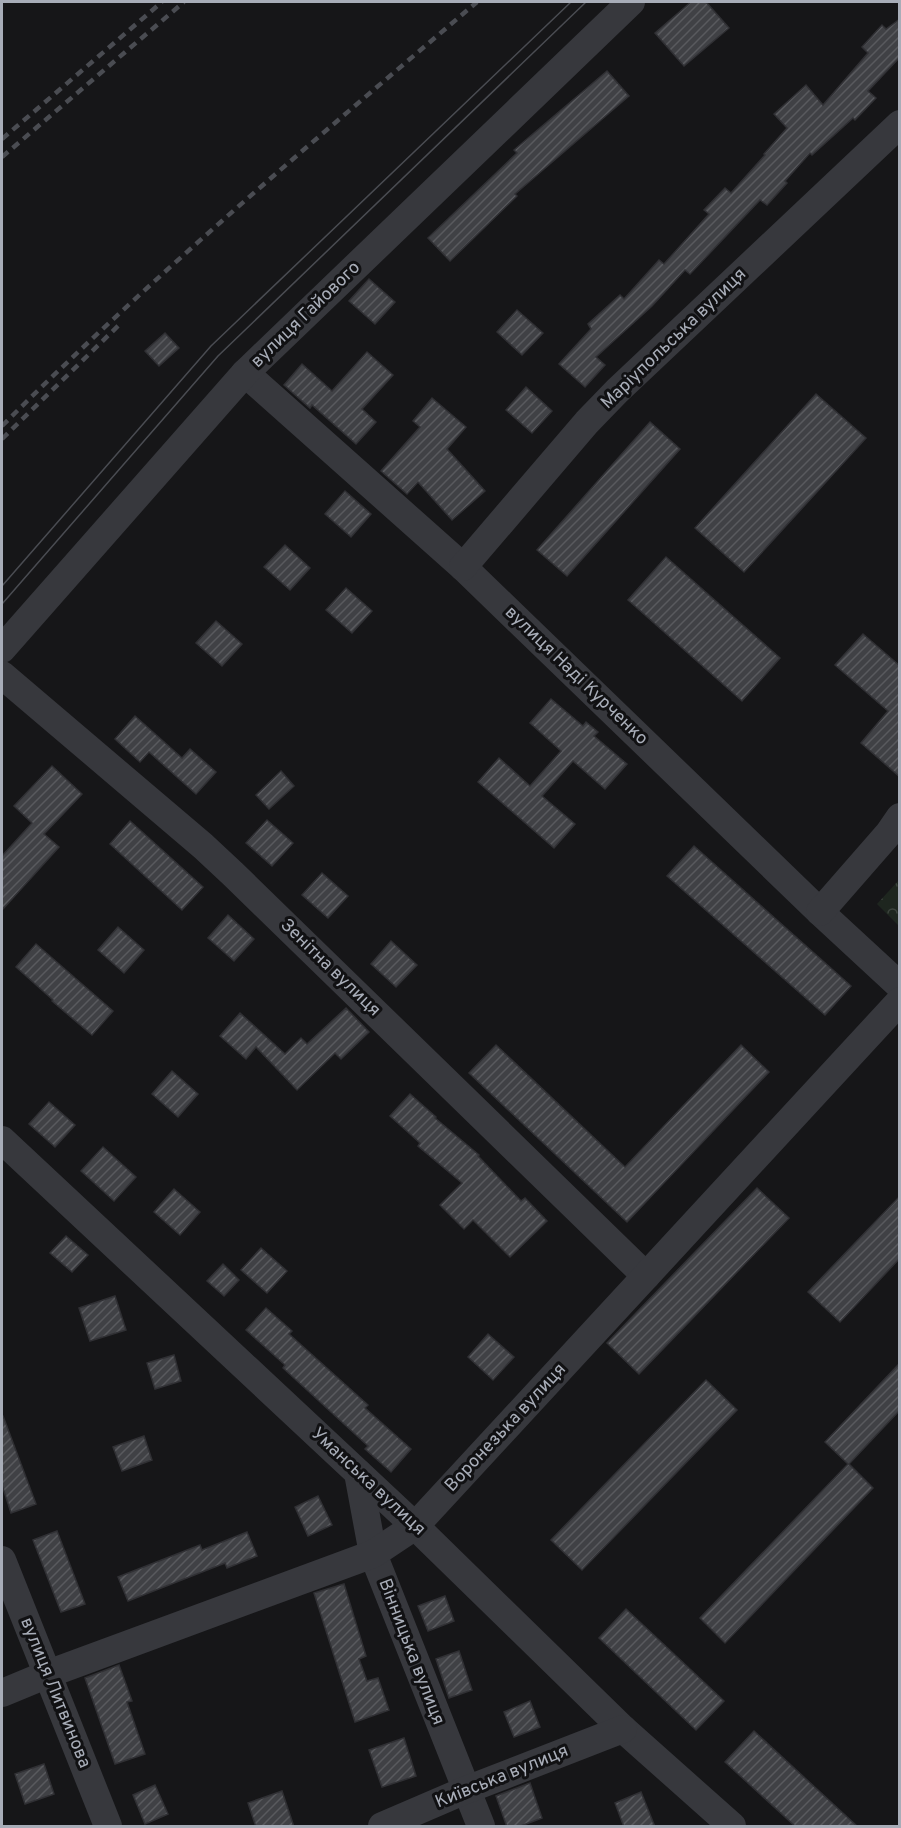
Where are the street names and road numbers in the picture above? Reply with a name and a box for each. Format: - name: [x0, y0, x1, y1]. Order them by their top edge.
- street label: вулиця Гайового: [246, 257, 366, 373]
- street label: Маріупольська вулиця: [596, 263, 752, 415]
- street label: вулиця Наді Курченко: [499, 601, 653, 751]
- street label: Зенітна вулиця: [275, 914, 385, 1022]
- street label: Воронезька вулиця: [440, 1359, 572, 1497]
- street label: Уманська вулиця: [306, 1423, 430, 1541]
- street label: Вінницька вулиця: [372, 1575, 450, 1729]
- street label: вулиця Литвинова: [14, 1614, 96, 1772]
- street label: Київська вулиця: [432, 1740, 572, 1814]

